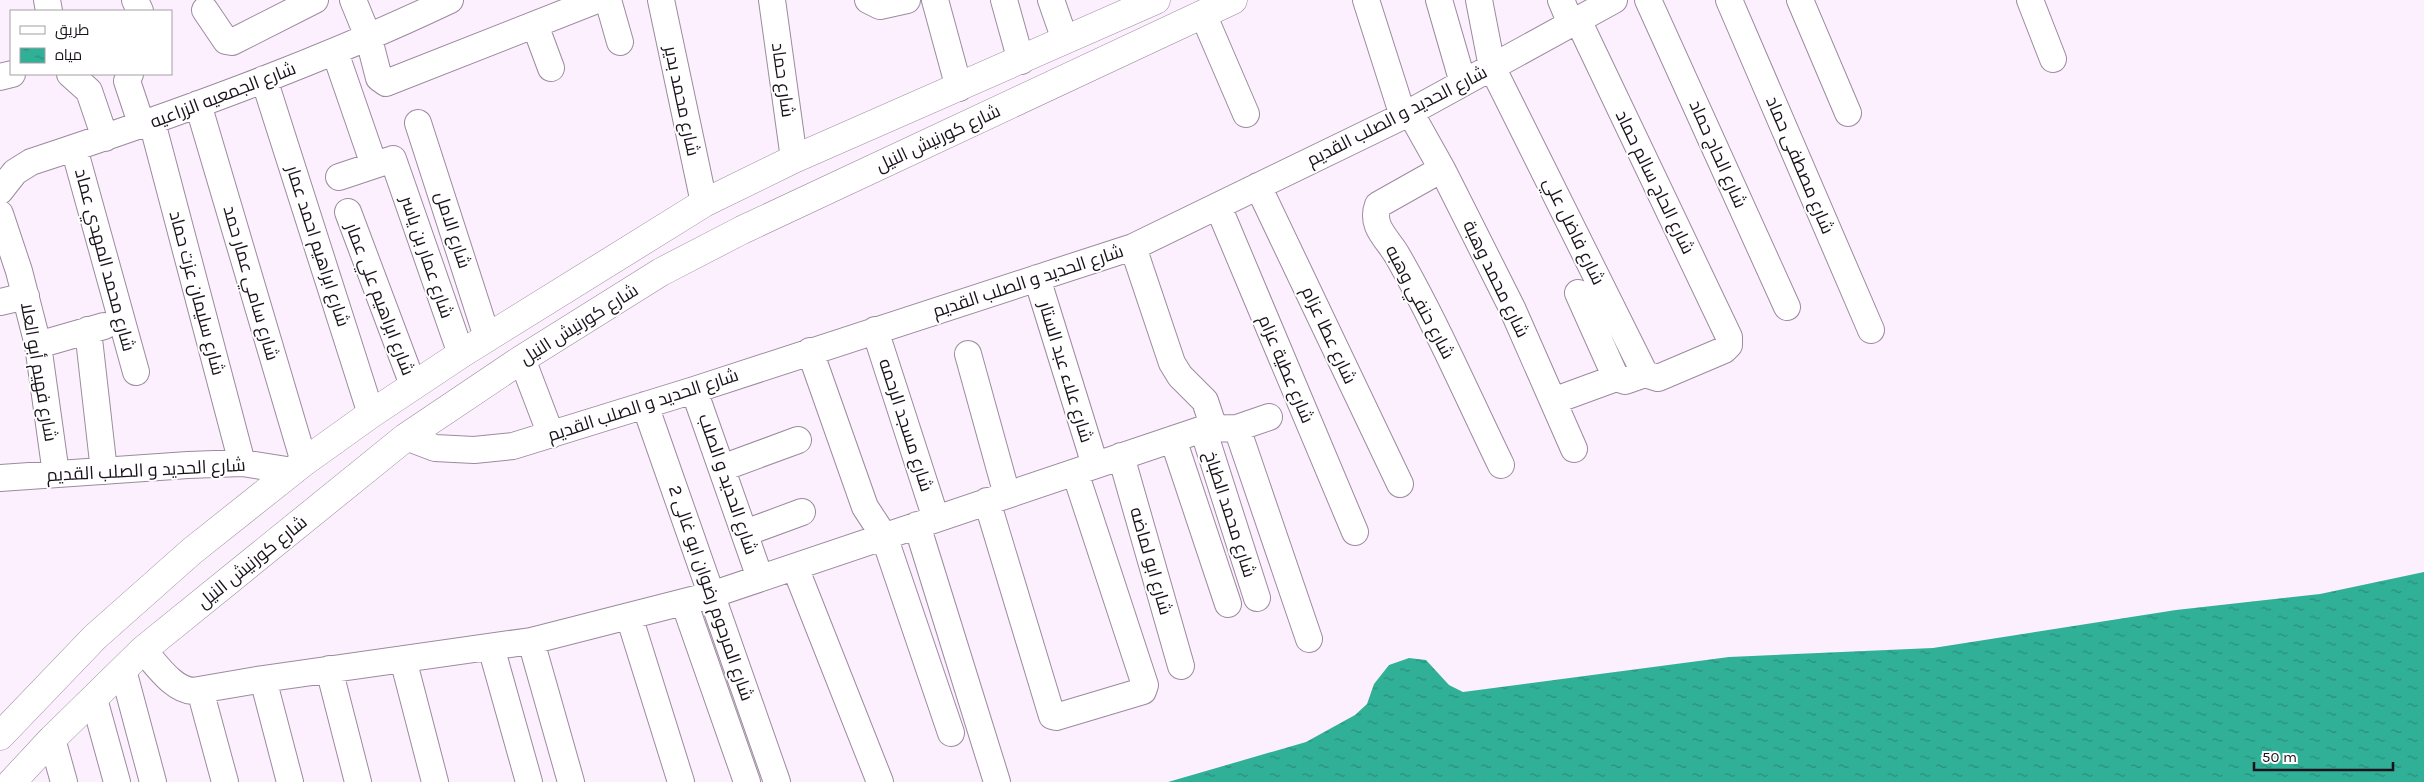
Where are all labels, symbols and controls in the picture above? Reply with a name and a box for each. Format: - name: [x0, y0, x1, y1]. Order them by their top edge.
- legend: [10, 10, 172, 75]
- text: طريق: [55, 21, 89, 40]
- street label: شارع حماد: [766, 41, 799, 119]
- street label: شارع محمد بدير: [658, 43, 704, 158]
- text: مياه: [55, 46, 82, 64]
- street label: شارع الجمعيه الزراعيه: [147, 57, 299, 134]
- street label: شارع الحديد و الصلب القديم: [1303, 61, 1491, 172]
- street label: شارع مصطفى حماد: [1760, 93, 1839, 238]
- street label: شارع الحاج حماد: [1683, 97, 1752, 212]
- street label: شارع كورنيش النيل: [872, 99, 1004, 177]
- street label: شارع الحاج سالم حماد: [1610, 107, 1699, 258]
- street label: شارع ابراهيم احمد عمار: [280, 162, 355, 330]
- street label: شارع محمد المهدي عماد: [67, 166, 140, 355]
- street label: شارع فاضل علي: [1536, 174, 1609, 290]
- street label: شارع الامل: [429, 189, 476, 272]
- street label: شارع عمار بن ياسر: [394, 192, 458, 321]
- street label: شارع سامي عمار حمد: [215, 203, 284, 364]
- street label: شارع سليمان عزت حماد: [164, 208, 230, 378]
- street label: شارع محمد وهبة: [1457, 217, 1534, 342]
- street label: شارع ابراهيم علي عمار: [338, 219, 419, 379]
- street label: شارع الحديد و الصلب القديم: [930, 240, 1127, 323]
- street label: شارع حنفي وهبه: [1378, 241, 1459, 364]
- street label: شارع كورنيش النيل: [516, 279, 643, 370]
- street label: شارع عطا عزام: [1296, 283, 1361, 388]
- street label: شارع علاء عبد الستار: [1033, 298, 1098, 446]
- street label: شارع فهيم أبو العلا: [15, 301, 62, 444]
- street label: شارع عطية عزام: [1252, 312, 1319, 427]
- street label: شارع مسجد الرحمه: [873, 356, 938, 495]
- street label: شارع الحديد و الصلب القديم: [545, 364, 742, 447]
- street label: شارع الحديد و الصلب: [693, 411, 762, 558]
- street label: شارع محمد الطباخ: [1198, 448, 1261, 580]
- street label: شارع الحديد و الصلب القديم: [46, 454, 246, 487]
- street label: شارع المرحوم رضوان ابو غالى 2: [663, 482, 758, 704]
- street label: شارع ابو لماضه: [1124, 505, 1177, 618]
- street label: شارع كورنيش النيل: [192, 511, 312, 614]
- scale bar: [2254, 740, 2393, 772]
- text: 50 m: [2262, 748, 2297, 766]

